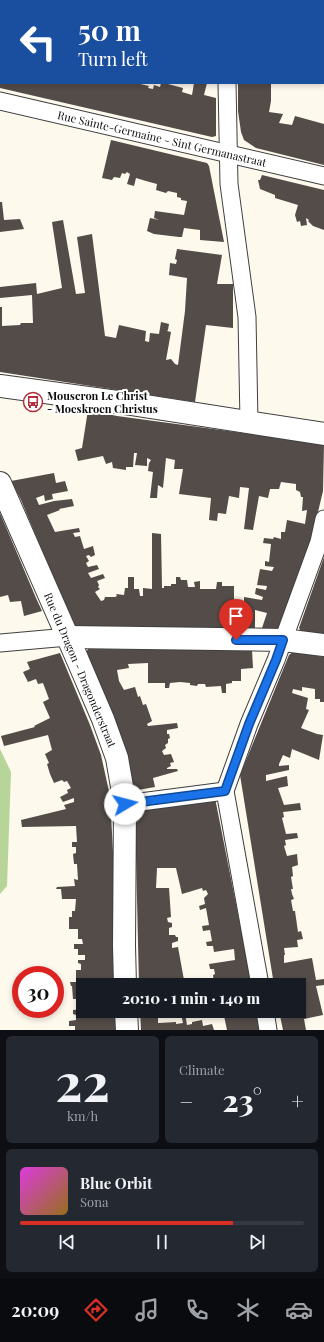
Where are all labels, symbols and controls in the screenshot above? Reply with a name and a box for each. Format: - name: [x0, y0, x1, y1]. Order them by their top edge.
- text: 50 m: [78, 11, 141, 48]
- icon: left: [12, 16, 64, 68]
- text: Turn left: [78, 47, 148, 71]
- street label: Rue Sainte-Germaine - Sint Germanastraat: [56, 107, 268, 170]
- place label: Mouscron Le Christ - Moeskroen Christus: [47, 388, 158, 416]
- bus stop icon: Mouscron Le Christ - Moeskroen Christus: [22, 391, 44, 413]
- street label: Rue du Dragon - Dragonderstraat: [41, 590, 120, 750]
- pin: [219, 599, 253, 640]
- icon: arrive: [225, 605, 247, 627]
- position arrow: [104, 783, 146, 825]
- speed limit sign: 30: [12, 966, 64, 1018]
- text: 20:10 · 1 min · 140 m: [122, 988, 260, 1008]
- text: 22: [55, 1046, 110, 1115]
- text: Climate: [179, 1061, 225, 1078]
- text: 23°: [222, 1080, 262, 1120]
- text: −: [179, 1086, 193, 1116]
- text: +: [291, 1086, 304, 1116]
- text: km/h: [67, 1107, 98, 1124]
- text: Blue Orbit: [80, 1173, 152, 1193]
- text: Sona: [80, 1193, 108, 1210]
- icon: previous: [56, 1231, 78, 1253]
- icon: pause: [151, 1231, 173, 1253]
- icon: next: [246, 1231, 268, 1253]
- icon: directions: [82, 1296, 110, 1324]
- icon: music: [133, 1296, 161, 1324]
- icon: phone: [183, 1296, 211, 1324]
- icon: climate: [234, 1296, 262, 1324]
- icon: car: [285, 1296, 313, 1324]
- text: 20:09: [11, 1298, 59, 1322]

